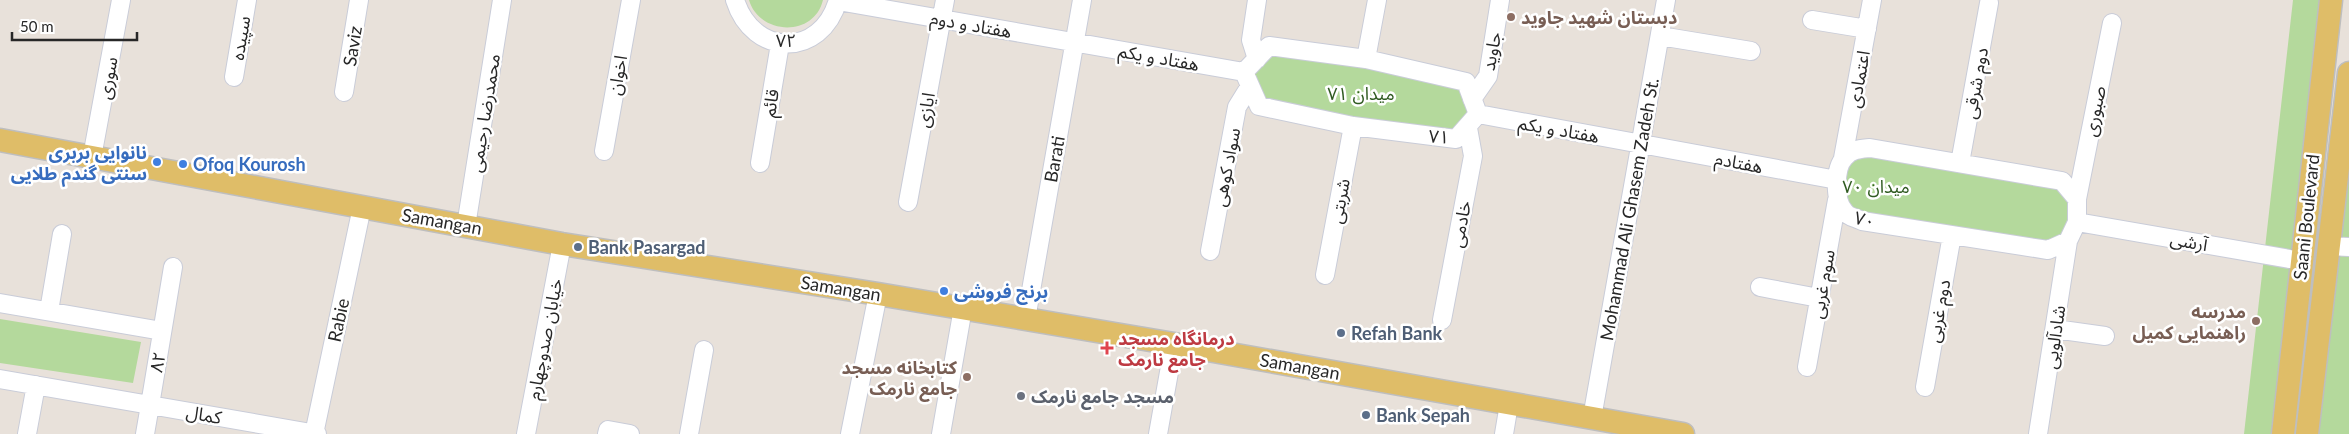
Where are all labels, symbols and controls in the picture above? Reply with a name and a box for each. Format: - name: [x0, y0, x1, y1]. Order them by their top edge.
- street label: هفتاد و دوم: [928, 6, 1013, 46]
- place label: دبستان شهید جاوید: [1521, 6, 1677, 28]
- scale bar: [12, 10, 138, 42]
- marker: دبستان شهید جاوید: [1505, 11, 1517, 23]
- street label: سپیده: [226, 14, 255, 62]
- text: 50 m: [20, 17, 54, 35]
- street label: Saviz: [338, 24, 366, 68]
- street label: ۷۲: [776, 29, 796, 51]
- street label: جاوید: [1476, 30, 1506, 72]
- street label: هفتاد و یکم: [1116, 39, 1201, 78]
- street label: دوم شرقی: [1958, 46, 1996, 121]
- street label: اعتمادی: [1842, 49, 1875, 110]
- street label: محمدرضا رحیمی: [464, 52, 505, 174]
- street label: اخوان: [603, 53, 632, 97]
- street label: سوری: [92, 55, 123, 101]
- street label: Mohammad Ali Ghasem Zadeh St.: [1595, 76, 1663, 342]
- park label: میدان ۷۱: [1327, 82, 1395, 105]
- street label: صبوری: [2078, 84, 2111, 138]
- street label: قائم: [757, 87, 786, 119]
- street label: ایازی: [911, 91, 940, 129]
- street label: هفتاد و یکم: [1516, 111, 1601, 150]
- street label: ۷۱: [1428, 124, 1450, 148]
- street label: سواد کوهی: [1208, 126, 1245, 208]
- street label: Barati: [1039, 134, 1069, 184]
- place label: نانوایی بربری سنتی گندم طلایی: [11, 141, 147, 187]
- street label: هفتادم: [1712, 147, 1765, 181]
- place label: Ofoq Kourosh: [193, 153, 306, 175]
- street label: Saani Boulevard: [2288, 153, 2324, 281]
- marker: نانوایی بربری سنتی گندم طلایی: [151, 156, 163, 168]
- marker: Ofoq Kourosh: [177, 158, 189, 170]
- park label: میدان ۷۰: [1842, 175, 1910, 198]
- street label: شربتی: [1324, 177, 1355, 225]
- street label: خادمی: [1445, 199, 1476, 249]
- street label: Samangan: [400, 203, 484, 239]
- street label: ۷۰: [1852, 206, 1878, 232]
- street label: آرشی: [2168, 227, 2210, 256]
- place label: Bank Pasargad: [588, 236, 706, 258]
- marker: Bank Pasargad: [572, 241, 584, 253]
- street label: سوم غربی: [1805, 248, 1843, 321]
- street label: Samangan: [799, 271, 883, 305]
- street label: خیابان صدوچهارم: [521, 277, 570, 402]
- street label: دوم غربی: [1922, 278, 1958, 345]
- place label: برنج فروشی: [954, 280, 1048, 305]
- marker: برنج فروشی: [938, 285, 950, 297]
- street label: Rabie: [323, 296, 353, 344]
- place label: مدرسه راهنمایی کمیل: [2133, 300, 2246, 344]
- street label: شادآلویی: [2039, 304, 2070, 370]
- marker: مدرسه راهنمایی کمیل: [2250, 315, 2262, 327]
- place label: Refah Bank: [1351, 322, 1443, 344]
- place label: درمانگاه مسجد جامع نارمک: [1118, 327, 1234, 373]
- marker: Refah Bank: [1335, 327, 1347, 339]
- marker: درمانگاه مسجد جامع نارمک: [1100, 341, 1114, 355]
- street label: Samangan: [1258, 348, 1342, 384]
- street label: ۸۲: [144, 350, 170, 374]
- place label: کتابخانه مسجد جامع نارمک: [842, 356, 958, 402]
- marker: کتابخانه مسجد جامع نارمک: [961, 371, 973, 383]
- place label: مسجد جامع نارمک: [1031, 385, 1174, 410]
- marker: مسجد جامع نارمک: [1015, 390, 1027, 402]
- street label: کمال: [184, 400, 224, 429]
- place label: Bank Sepah: [1376, 404, 1470, 426]
- marker: Bank Sepah: [1360, 409, 1372, 421]

